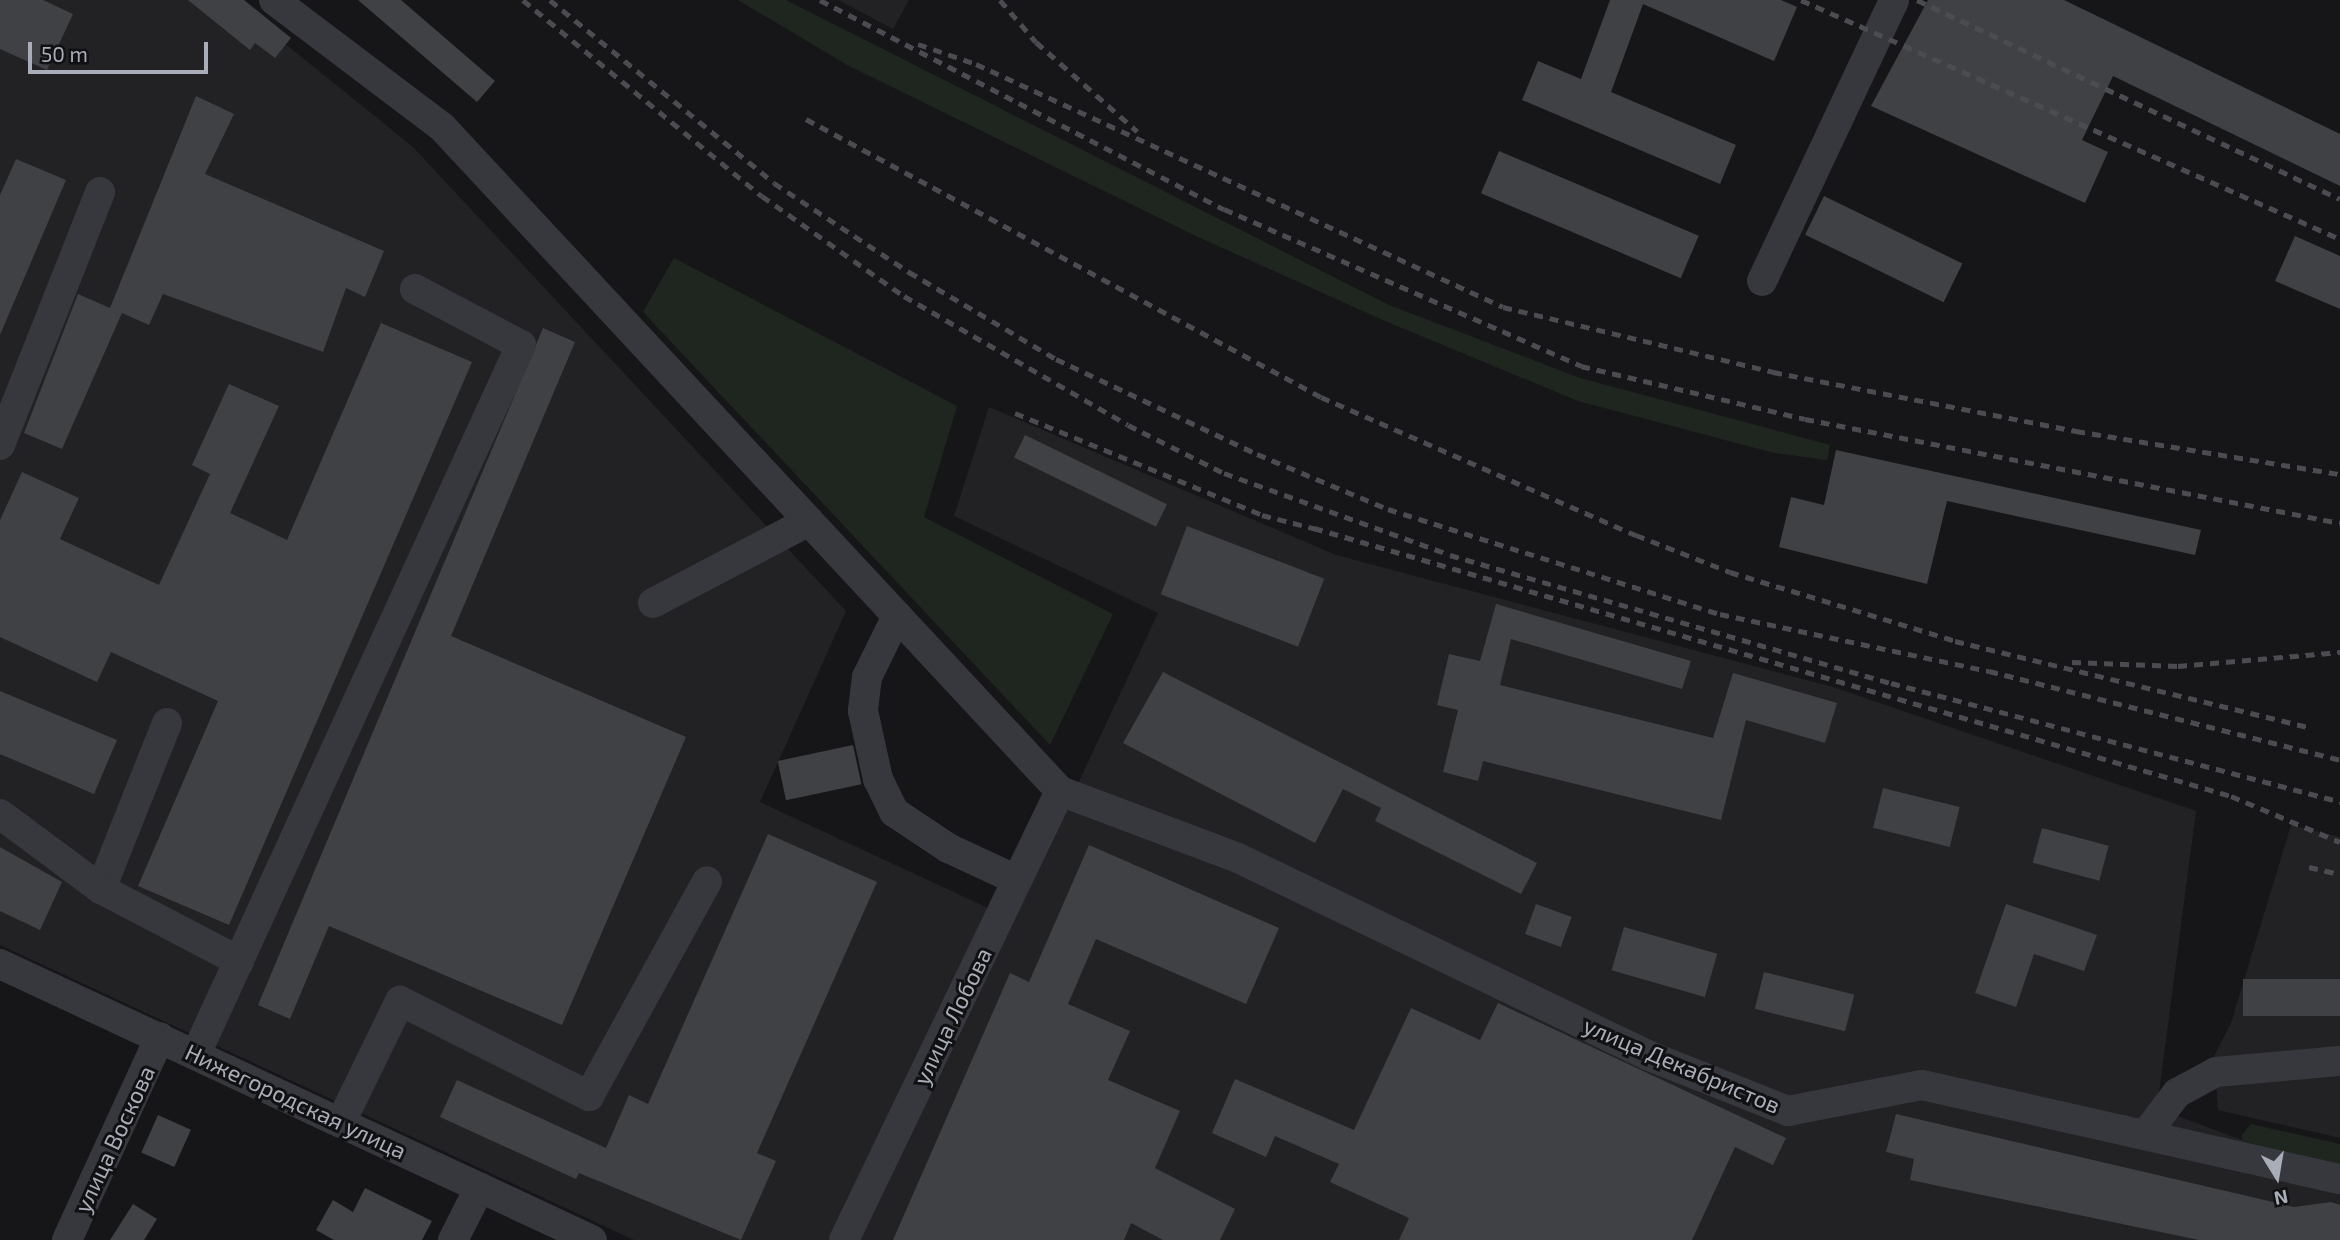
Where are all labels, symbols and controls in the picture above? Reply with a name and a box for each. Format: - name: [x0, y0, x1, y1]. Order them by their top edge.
- scale bar: [32, 28, 212, 72]
- text: 50 m: [41, 41, 88, 66]
- street label: улица Лобова: [907, 943, 997, 1089]
- street label: улица Декабристов: [1579, 1011, 1785, 1119]
- street label: Нижегородская улица: [181, 1038, 411, 1164]
- street label: улица Воскова: [68, 1061, 160, 1217]
- north arrow: [2242, 1142, 2312, 1212]
- text: N: [2272, 1186, 2290, 1211]

